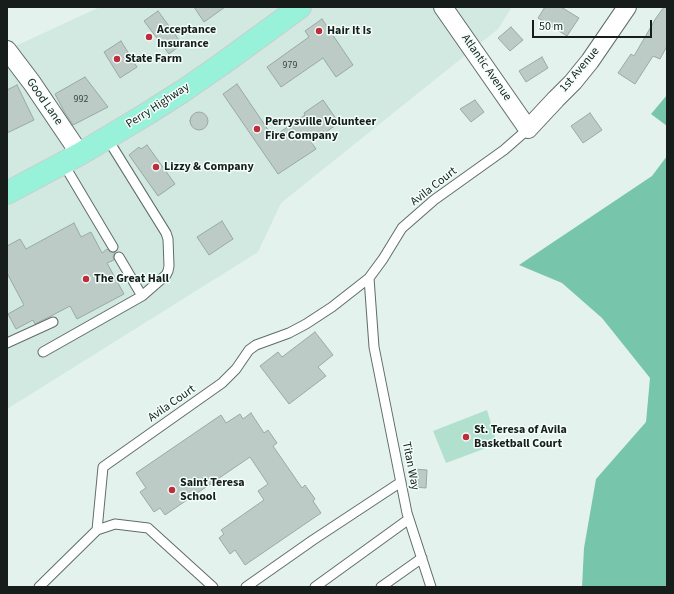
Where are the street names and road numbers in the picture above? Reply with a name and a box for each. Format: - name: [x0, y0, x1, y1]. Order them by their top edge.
- street label: Atlantic Avenue: [458, 32, 514, 104]
- street label: 1st Avenue: [557, 45, 603, 95]
- street label: Good Lane: [23, 76, 65, 128]
- street label: Perry Highway: [124, 80, 192, 132]
- street label: Avila Court: [408, 165, 460, 209]
- street label: Avila Court: [146, 382, 198, 426]
- street label: Titan Way: [398, 441, 422, 491]

